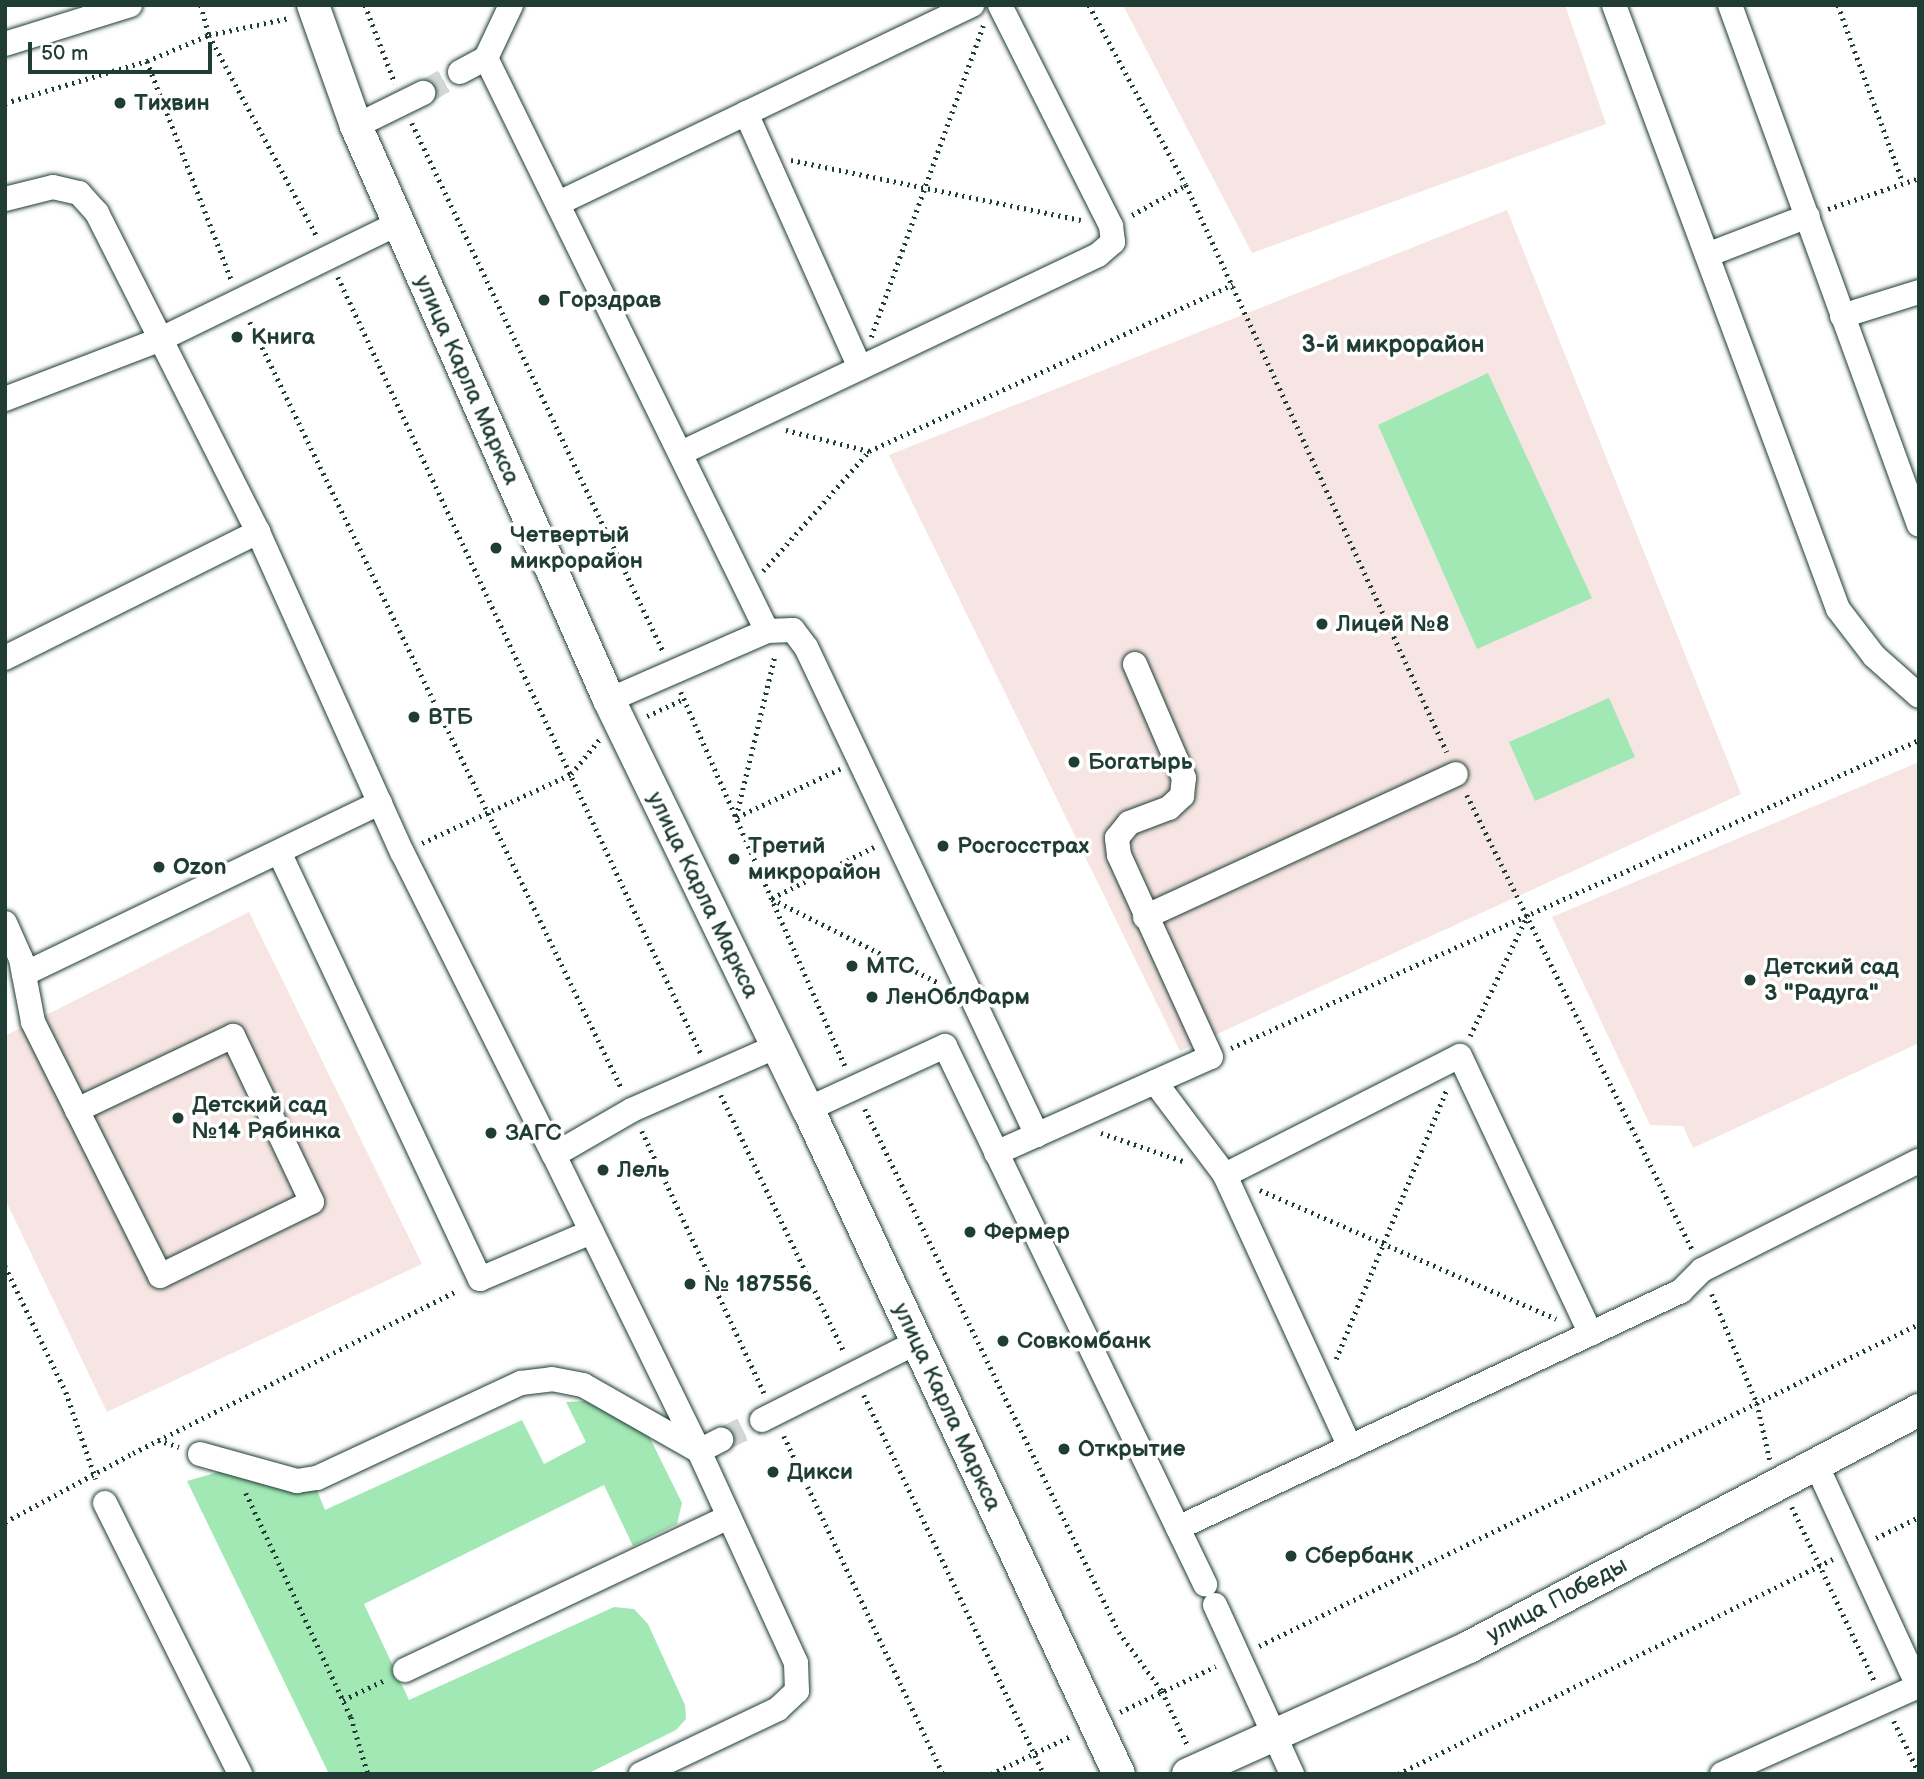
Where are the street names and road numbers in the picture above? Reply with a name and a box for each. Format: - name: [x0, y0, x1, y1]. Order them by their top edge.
- street label: улица Карла Маркса: [408, 271, 526, 489]
- street label: улица Карла Маркса: [641, 787, 765, 1003]
- street label: улица Карла Маркса: [887, 1299, 1007, 1515]
- street label: улица Победы: [1482, 1551, 1632, 1649]

